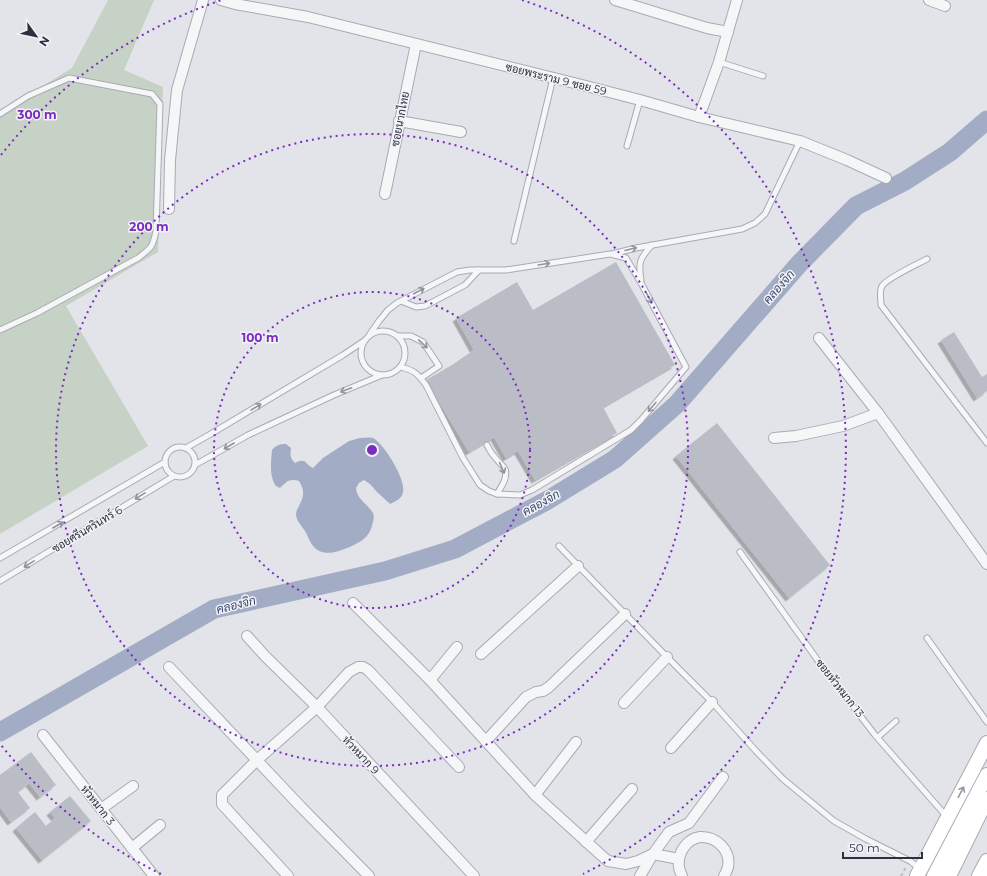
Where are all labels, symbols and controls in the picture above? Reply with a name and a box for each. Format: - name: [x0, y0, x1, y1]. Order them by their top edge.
- north arrow: [16, 16, 56, 56]
- text: N: [36, 34, 53, 49]
- street label: ซอยพระราม 9 ซอย 59: [504, 60, 608, 98]
- street label: ซอยนากไทย: [387, 90, 412, 148]
- text: 300 m: [16, 107, 57, 122]
- text: 200 m: [129, 219, 169, 234]
- one-way arrow: [624, 245, 637, 252]
- one-way arrow: [537, 260, 550, 268]
- water label: คลองจิก: [760, 266, 798, 307]
- one-way arrow: [413, 287, 425, 295]
- one-way arrow: [646, 292, 654, 304]
- text: 100 m: [242, 330, 278, 345]
- one-way arrow: [418, 339, 428, 349]
- one-way arrow: [340, 387, 352, 395]
- one-way arrow: [648, 402, 657, 412]
- one-way arrow: [250, 403, 262, 411]
- one-way arrow: [223, 442, 235, 450]
- centre of rings: [365, 443, 379, 457]
- one-way arrow: [499, 462, 507, 474]
- water label: คลองจิก: [520, 486, 562, 519]
- one-way arrow: [134, 493, 146, 501]
- street label: ซอยศรีนครินทร์ 6: [49, 501, 125, 555]
- one-way arrow: [52, 520, 64, 528]
- one-way arrow: [23, 560, 35, 568]
- water label: คลองจิก: [215, 592, 257, 617]
- street label: ซอยหัวหมาก 13: [813, 656, 867, 720]
- street label: หัวหมาก 9: [340, 733, 383, 777]
- street label: หัวหมาก 3: [78, 782, 118, 828]
- one-way arrow: [958, 786, 965, 798]
- scale bar: [843, 834, 922, 860]
- text: 50 m: [849, 840, 880, 855]

